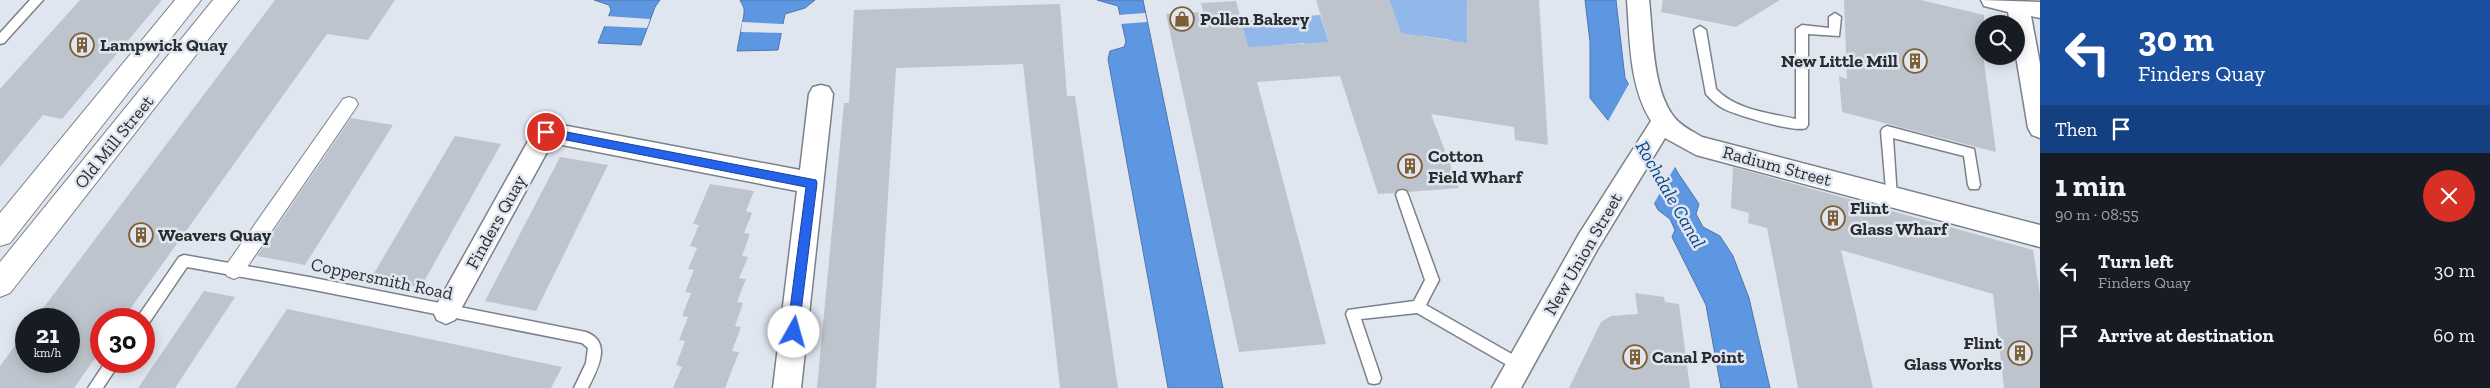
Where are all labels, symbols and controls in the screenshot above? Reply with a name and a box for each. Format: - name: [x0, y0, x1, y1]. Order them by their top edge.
- shop icon: Pollen Bakery: [1169, 6, 1195, 32]
- place label: Pollen Bakery: [1200, 8, 1310, 30]
- map controls: [1975, 15, 2025, 65]
- button: search: [1975, 15, 2025, 65]
- text: 30 m: [2138, 18, 2214, 60]
- icon: left: [2055, 20, 2120, 85]
- building icon: Lampwick Quay: [69, 32, 95, 58]
- place label: Lampwick Quay: [100, 34, 228, 56]
- building icon: New Little Mill: [1902, 48, 1928, 74]
- place label: New Little Mill: [1781, 50, 1898, 72]
- text: Finders Quay: [2138, 60, 2265, 87]
- street label: Old Mill Street: [70, 91, 159, 193]
- pin: [525, 111, 567, 153]
- icon: arrive: [2107, 115, 2135, 143]
- icon: arrive: [532, 118, 560, 146]
- text: Then: [2055, 118, 2097, 141]
- water label: Rochdale Canal: [1631, 136, 1711, 252]
- street label: Radium Street: [1720, 141, 1834, 191]
- place label: Cotton Field Wharf: [1428, 145, 1524, 188]
- building icon: Cotton Field Wharf: [1397, 153, 1423, 179]
- text: 1 min: [2055, 168, 2126, 204]
- street label: Finders Quay: [461, 170, 531, 273]
- button: close: [2423, 170, 2475, 222]
- street label: New Union Street: [1539, 189, 1627, 319]
- place label: Flint Glass Wharf: [1850, 197, 1949, 240]
- building icon: Flint Glass Wharf: [1820, 205, 1846, 231]
- text: 90 m · 08:55: [2055, 205, 2139, 224]
- building icon: Weavers Quay: [128, 222, 154, 248]
- place label: Weavers Quay: [158, 224, 272, 246]
- text: Turn left: [2098, 250, 2173, 273]
- street label: Coppersmith Road: [309, 253, 455, 305]
- icon: left: [2055, 257, 2083, 285]
- text: 30 m: [2434, 259, 2475, 282]
- text: Finders Quay: [2098, 273, 2191, 292]
- position arrow: [767, 305, 819, 357]
- speed limit sign: 30: [90, 308, 155, 373]
- text: 21: [36, 319, 59, 349]
- icon: arrive: [2055, 322, 2083, 350]
- text: Arrive at destination: [2098, 324, 2274, 347]
- text: 60 m: [2433, 324, 2475, 347]
- place label: Flint Glass Works: [1904, 332, 2003, 375]
- building icon: Flint Glass Works: [2007, 340, 2033, 366]
- building icon: Canal Point: [1622, 344, 1648, 370]
- text: km/h: [34, 346, 61, 360]
- place label: Canal Point: [1652, 346, 1745, 368]

